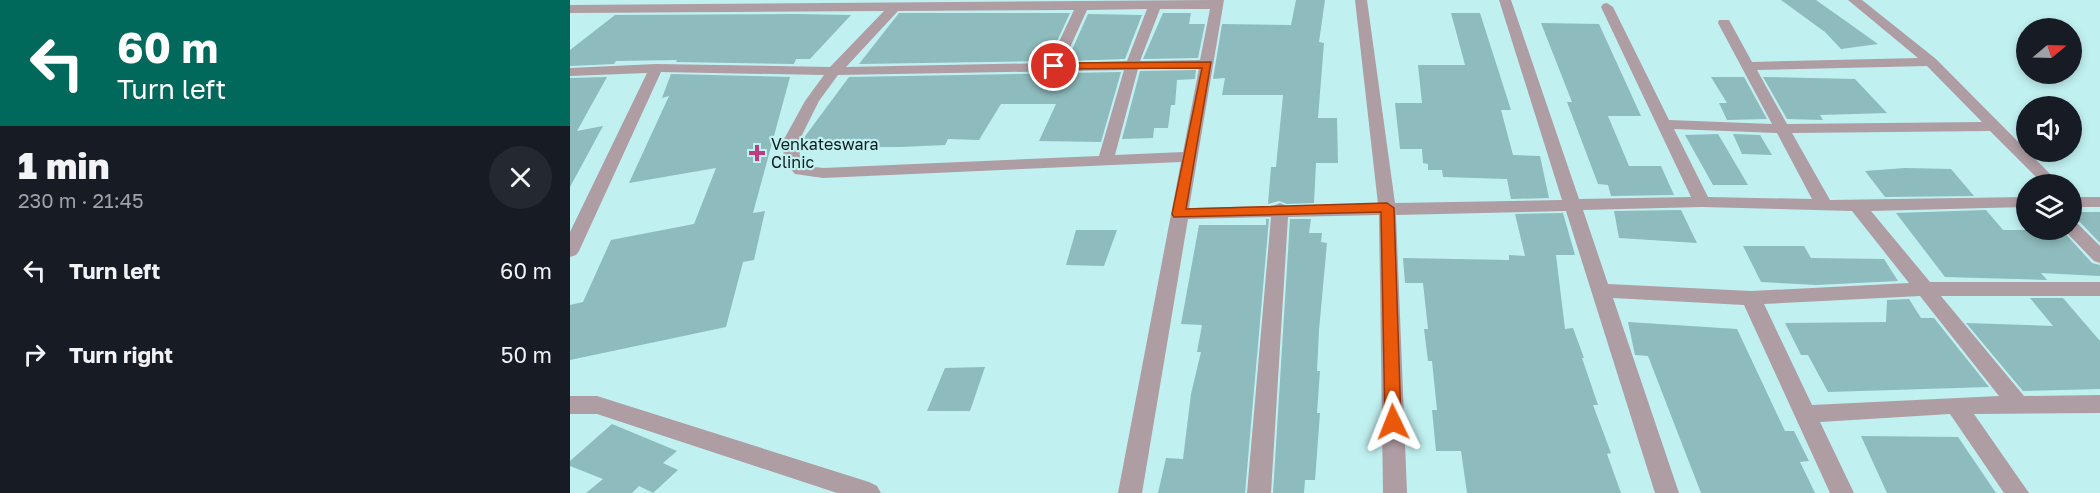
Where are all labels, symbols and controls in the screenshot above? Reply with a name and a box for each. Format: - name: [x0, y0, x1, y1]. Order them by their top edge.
- north arrow: [2016, 18, 2082, 84]
- map controls: [2016, 18, 2082, 240]
- text: 60 m: [117, 22, 218, 72]
- icon: left: [18, 24, 96, 102]
- pin: [1028, 40, 1079, 91]
- icon: arrive: [1037, 49, 1070, 82]
- text: Turn left: [117, 73, 226, 105]
- button: sound: [2016, 96, 2082, 162]
- place label: Venkateswara Clinic: [771, 134, 879, 172]
- text: 1 min: [18, 144, 109, 187]
- marker: Venkateswara Clinic: [748, 144, 766, 162]
- button: close: [489, 146, 552, 209]
- button: layers: [2016, 174, 2082, 240]
- text: 230 m · 21:45: [18, 188, 144, 212]
- icon: left: [18, 254, 51, 287]
- text: Turn left: [69, 257, 160, 284]
- text: 60 m: [500, 257, 552, 284]
- icon: right: [18, 338, 51, 371]
- text: Turn right: [69, 341, 173, 368]
- text: 50 m: [501, 341, 552, 368]
- position arrow: [1361, 390, 1425, 454]

